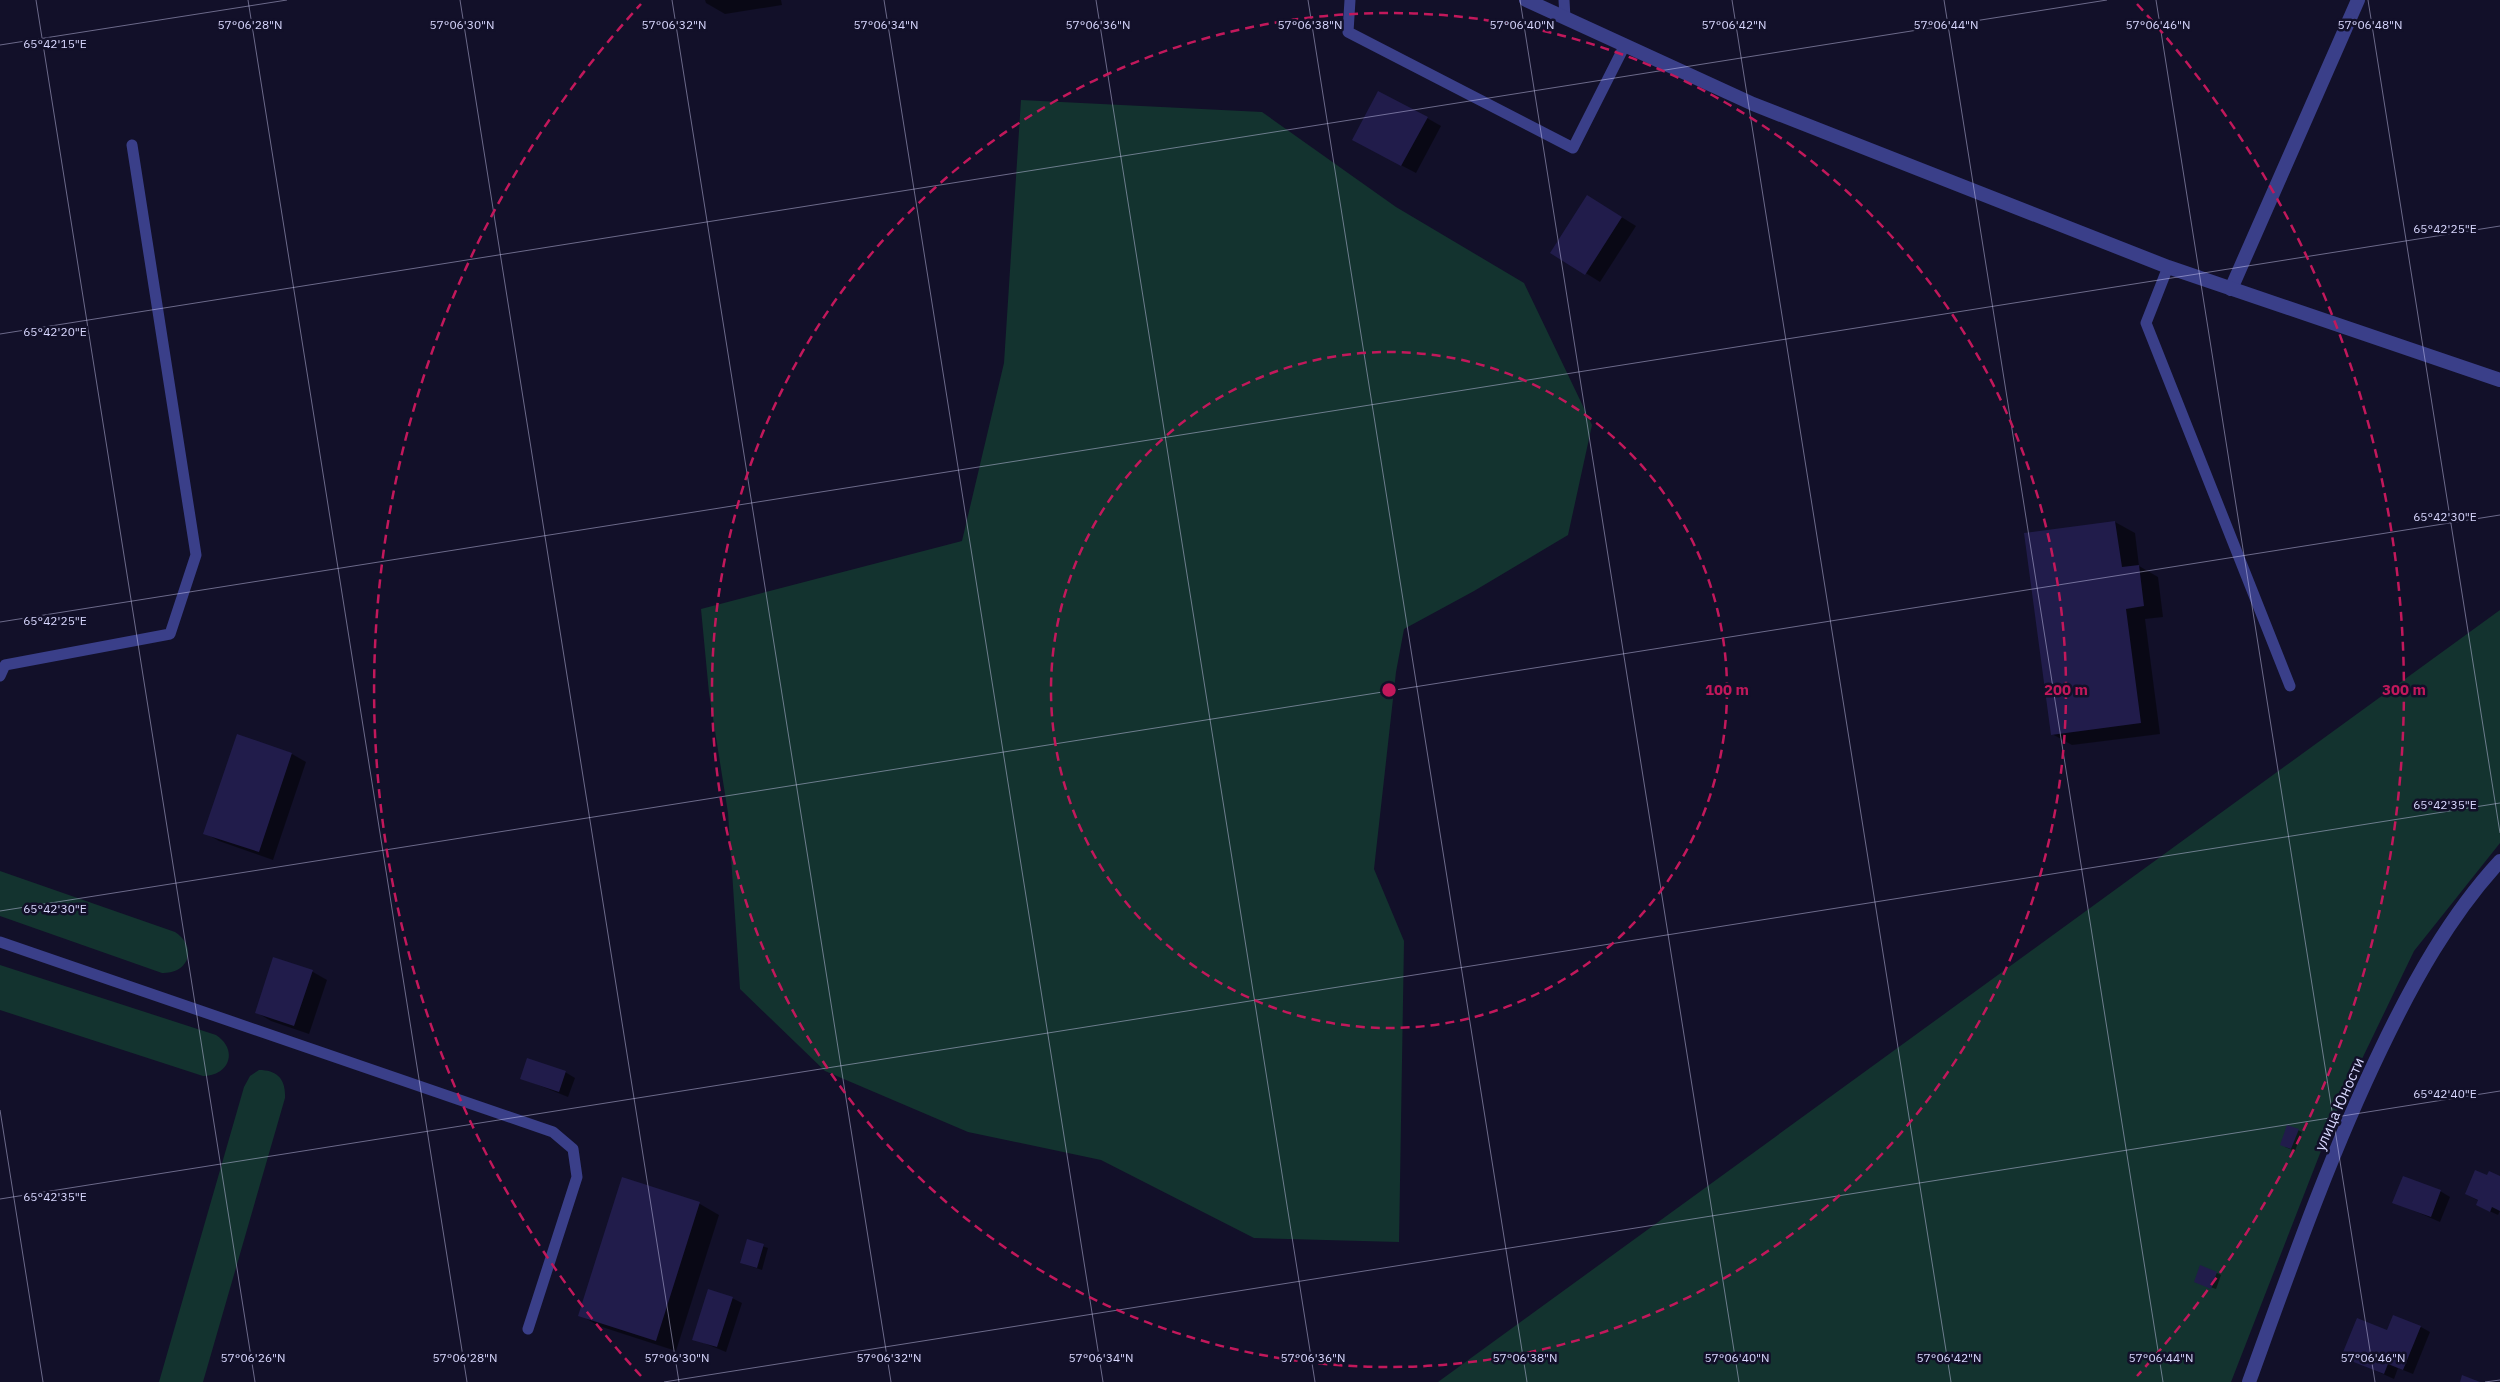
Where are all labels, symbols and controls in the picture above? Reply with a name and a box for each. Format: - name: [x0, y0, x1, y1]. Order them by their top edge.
- text: 57°06'28"N: [217, 17, 283, 32]
- text: 57°06'30"N: [429, 17, 495, 32]
- text: 57°06'32"N: [641, 17, 707, 32]
- text: 57°06'34"N: [853, 17, 919, 32]
- text: 57°06'36"N: [1065, 17, 1131, 32]
- text: 57°06'38"N: [1277, 17, 1343, 32]
- text: 57°06'40"N: [1489, 17, 1555, 32]
- text: 57°06'42"N: [1701, 17, 1767, 32]
- text: 57°06'44"N: [1913, 17, 1979, 32]
- text: 57°06'46"N: [2125, 17, 2191, 32]
- text: 57°06'48"N: [2337, 17, 2403, 32]
- text: 65°42'15"E: [23, 36, 87, 51]
- text: 65°42'25"E: [2413, 221, 2477, 236]
- text: 65°42'20"E: [23, 324, 87, 339]
- text: 65°42'30"E: [2413, 509, 2477, 524]
- text: 65°42'25"E: [23, 613, 87, 628]
- text: 100 m: [1705, 680, 1749, 699]
- text: 200 m: [2044, 680, 2088, 699]
- text: 300 m: [2382, 680, 2426, 699]
- centre of rings: [1380, 681, 1398, 699]
- text: 65°42'35"E: [2413, 797, 2477, 812]
- text: 65°42'30"E: [23, 901, 87, 916]
- street label: улица Юности: [2310, 1054, 2368, 1154]
- text: 65°42'40"E: [2413, 1086, 2477, 1101]
- text: 65°42'35"E: [23, 1189, 87, 1204]
- text: 57°06'26"N: [220, 1350, 286, 1365]
- text: 57°06'28"N: [432, 1350, 498, 1365]
- text: 57°06'30"N: [644, 1350, 710, 1365]
- text: 57°06'32"N: [856, 1350, 922, 1365]
- text: 57°06'34"N: [1068, 1350, 1134, 1365]
- text: 57°06'36"N: [1280, 1350, 1346, 1365]
- text: 57°06'38"N: [1492, 1350, 1558, 1365]
- text: 57°06'40"N: [1704, 1350, 1770, 1365]
- text: 57°06'42"N: [1916, 1350, 1982, 1365]
- text: 57°06'44"N: [2128, 1350, 2194, 1365]
- text: 57°06'46"N: [2340, 1350, 2406, 1365]

